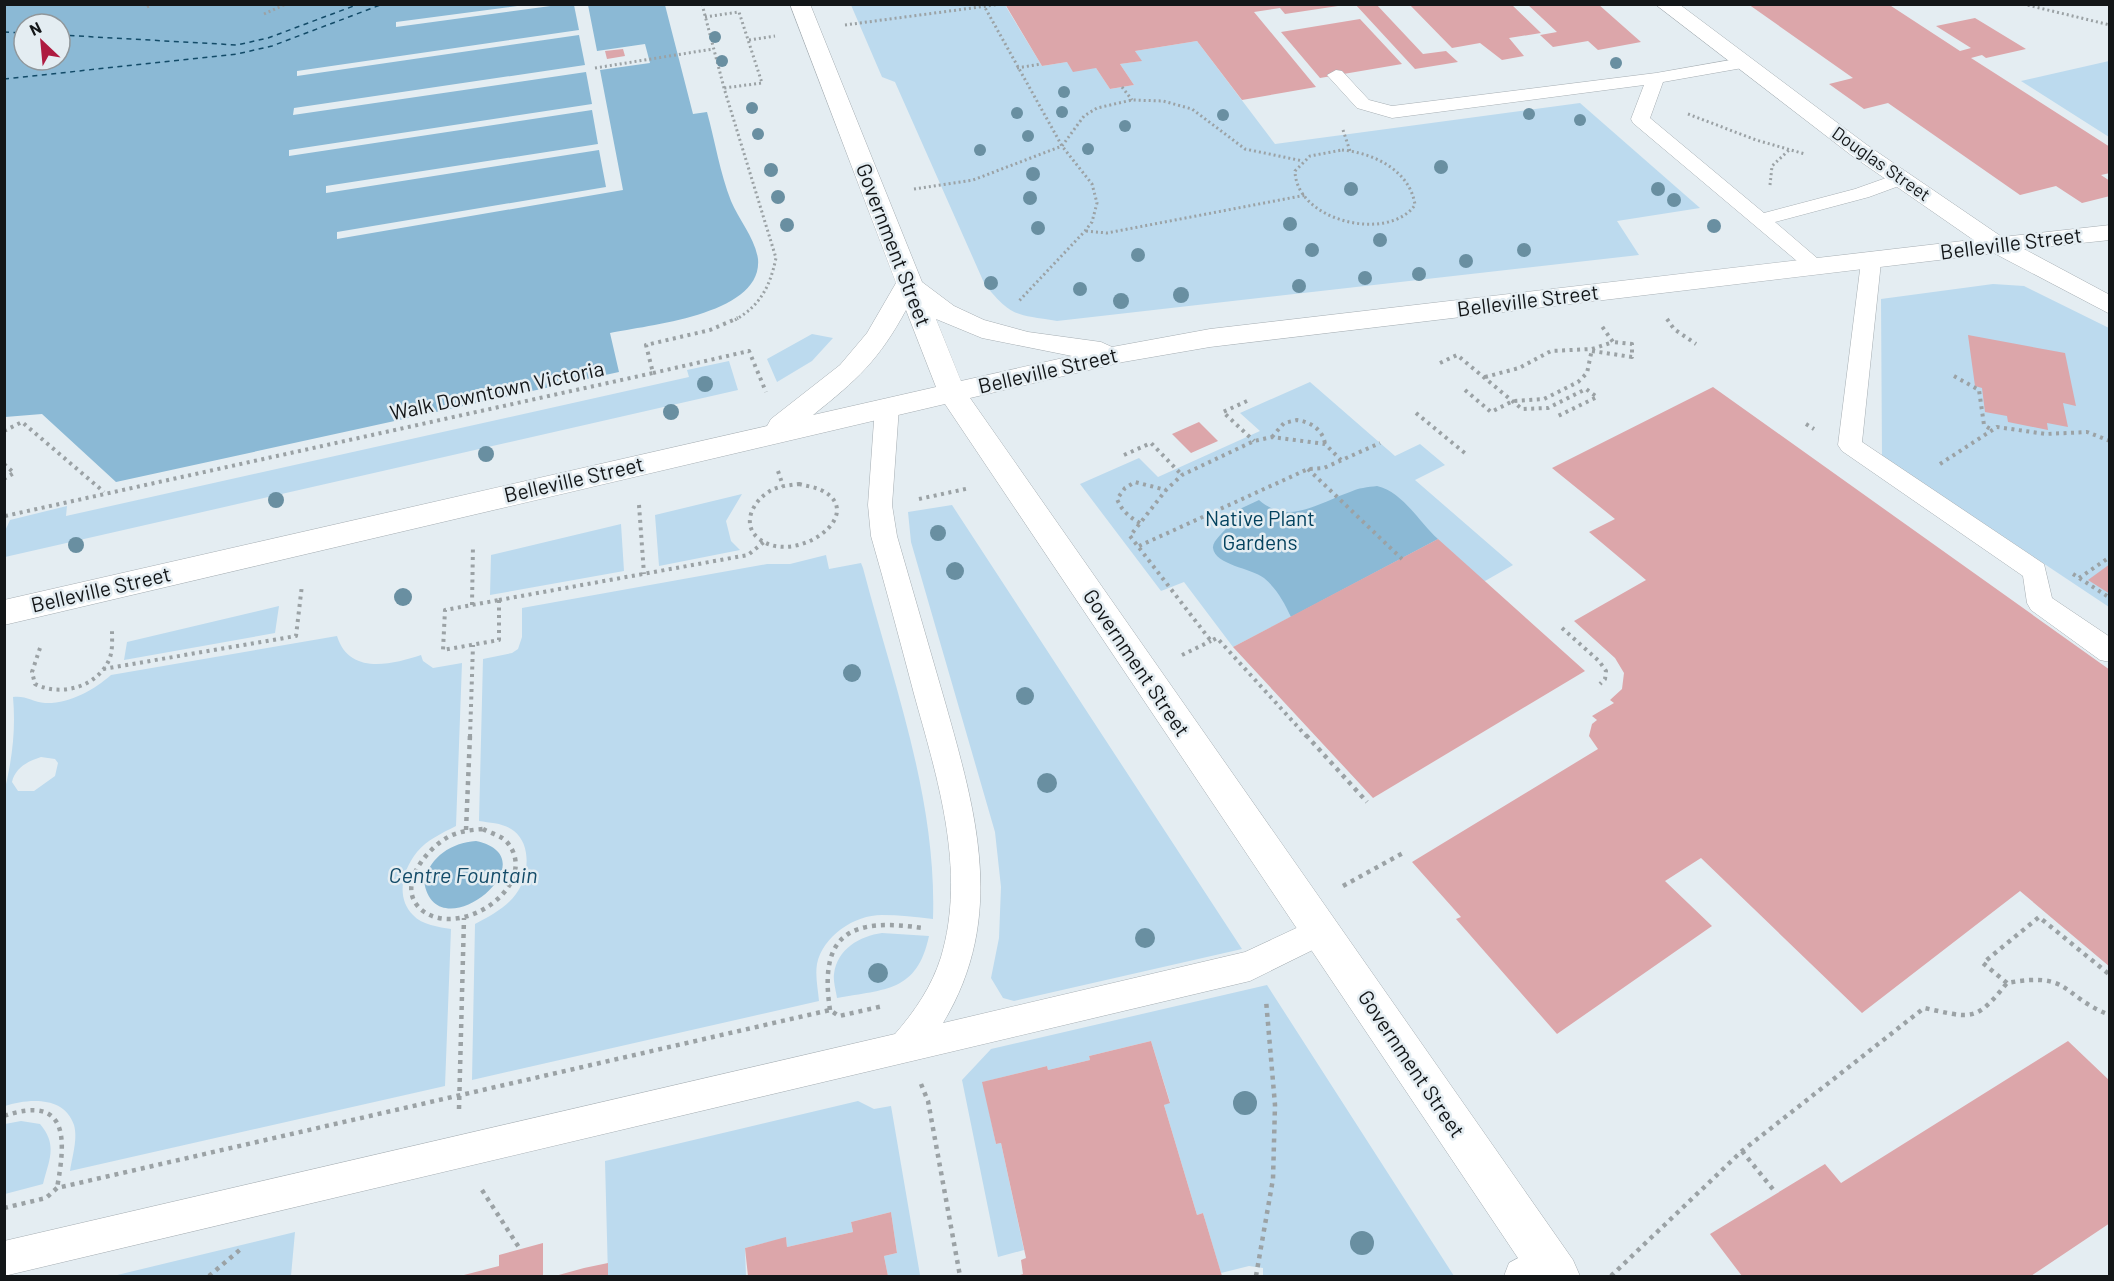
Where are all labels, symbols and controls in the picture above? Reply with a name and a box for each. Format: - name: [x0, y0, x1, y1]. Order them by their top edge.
- north arrow: [12, 12, 72, 72]
- text: N: [26, 17, 44, 39]
- street label: Douglas Street: [1828, 121, 1935, 205]
- street label: Government Street: [852, 159, 937, 329]
- street label: Belleville Street: [1938, 221, 2083, 264]
- street label: Belleville Street: [1455, 278, 1600, 321]
- street label: Belleville Street: [975, 341, 1120, 398]
- street label: Walk Downtown Victoria: [387, 355, 606, 424]
- street label: Belleville Street: [501, 450, 646, 507]
- park label: Native Plant Gardens: [1205, 505, 1315, 554]
- street label: Belleville Street: [28, 560, 173, 617]
- street label: Government Street: [1079, 584, 1196, 741]
- water label: Centre Fountain: [389, 861, 537, 887]
- street label: Government Street: [1354, 985, 1471, 1142]

